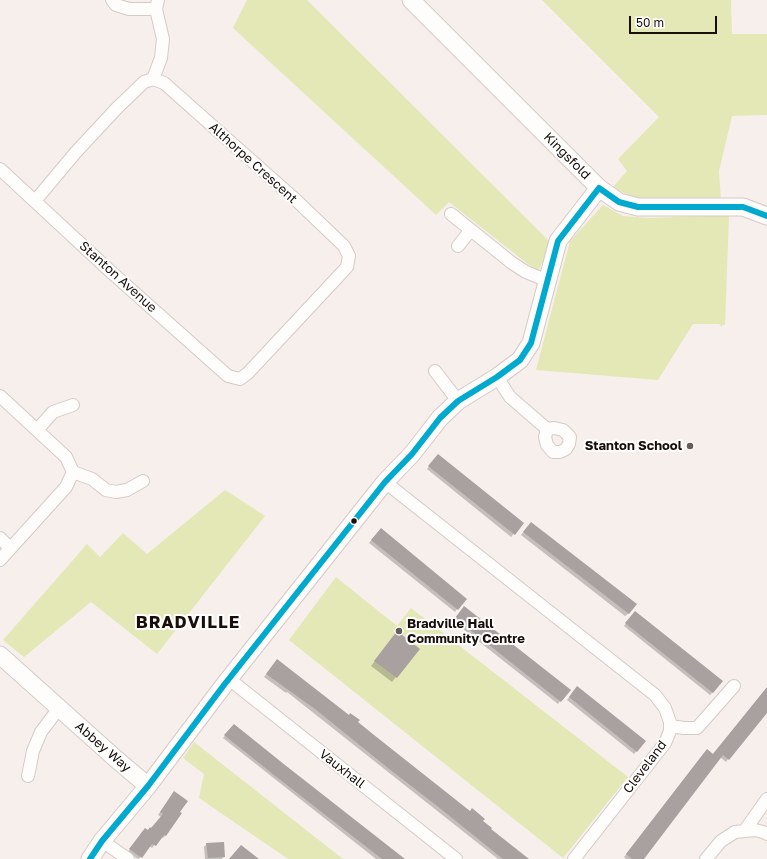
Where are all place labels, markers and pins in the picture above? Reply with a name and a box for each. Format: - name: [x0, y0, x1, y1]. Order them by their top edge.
- place label: Stanton School: [585, 438, 682, 454]
- marker: Stanton School: [685, 441, 695, 451]
- unlabelled marker: [349, 516, 359, 526]
- place label: Bradville Hall Community Centre: [407, 616, 525, 647]
- marker: Bradville Hall Community Centre: [394, 626, 404, 636]

